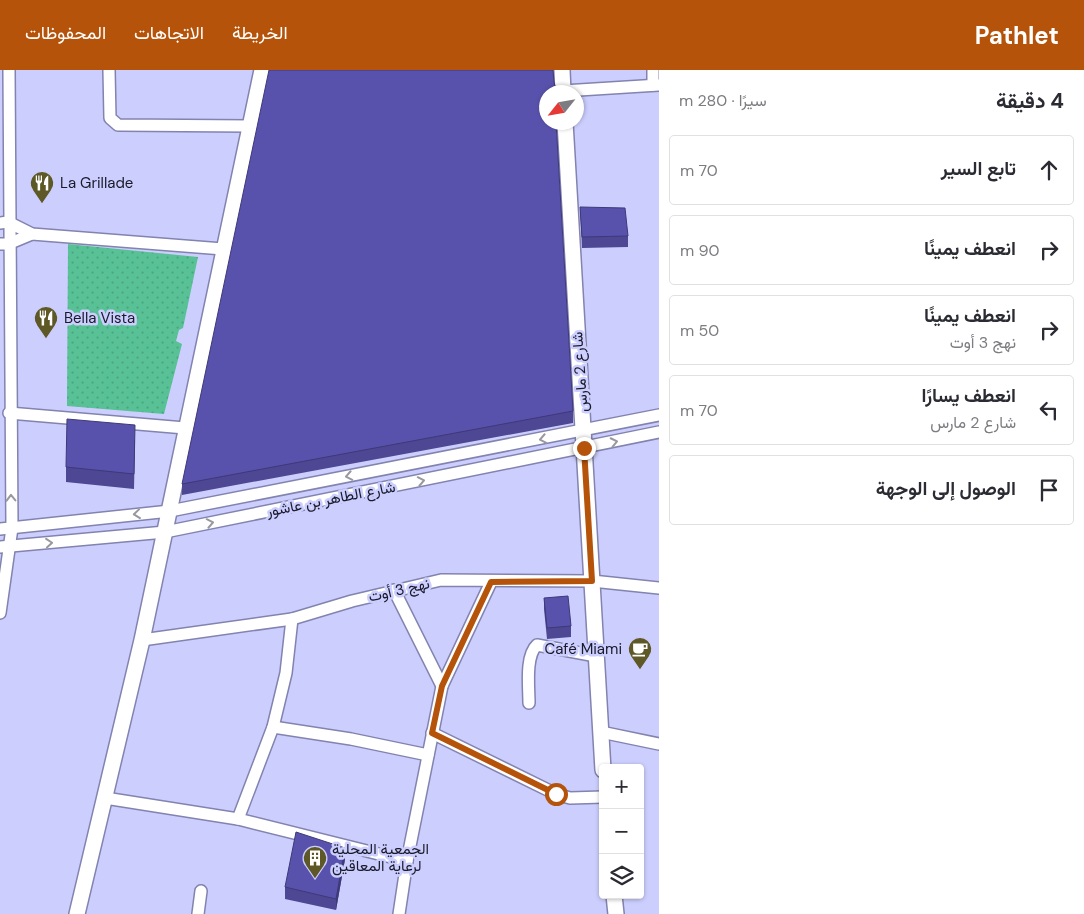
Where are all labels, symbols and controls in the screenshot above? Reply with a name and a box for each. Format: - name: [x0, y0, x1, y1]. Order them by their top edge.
- text: Pathlet: [975, 20, 1059, 51]
- text: المحفوظات: [25, 21, 106, 45]
- text: الاتجاهات: [134, 21, 204, 45]
- text: الخريطة: [232, 21, 288, 45]
- north arrow: [539, 85, 584, 130]
- text: 4 دقيقة: [996, 87, 1064, 115]
- text: سيرًا · 280 m: [679, 90, 767, 111]
- text: تابع السير: [941, 156, 1016, 181]
- icon: ahead: [1035, 156, 1063, 184]
- text: 70 m: [680, 160, 718, 181]
- restaurant icon: La Grillade: [29, 170, 55, 204]
- place label: La Grillade: [60, 173, 133, 193]
- text: انعطف يمينًا: [924, 236, 1016, 261]
- icon: right: [1035, 236, 1063, 264]
- text: 90 m: [680, 240, 720, 261]
- text: انعطف يمينًا: [924, 303, 1016, 328]
- restaurant icon: Bella Vista: [33, 305, 59, 339]
- place label: Bella Vista: [64, 308, 135, 328]
- icon: right: [1035, 316, 1063, 344]
- text: 50 m: [680, 320, 719, 341]
- street label: شارع 2 مارس: [567, 331, 594, 413]
- text: نهج 3 أوت: [950, 332, 1016, 353]
- text: انعطف يسارًا: [922, 383, 1016, 408]
- icon: left: [1035, 396, 1063, 424]
- text: 70 m: [680, 400, 718, 421]
- text: شارع 2 مارس: [930, 412, 1016, 433]
- one-way arrow: [538, 433, 547, 443]
- route end: [573, 437, 596, 460]
- one-way arrow: [610, 437, 618, 448]
- one-way arrow: [344, 470, 353, 481]
- one-way arrow: [416, 476, 425, 487]
- text: الوصول إلى الوجهة: [876, 476, 1016, 501]
- icon: arrive: [1035, 476, 1063, 504]
- street label: شارع الطاهر بن عاشور: [264, 477, 397, 522]
- one-way arrow: [6, 494, 16, 502]
- one-way arrow: [133, 508, 141, 519]
- one-way arrow: [205, 519, 214, 529]
- one-way arrow: [45, 538, 53, 549]
- street label: نهج 3 أوت: [366, 573, 432, 608]
- cafe icon: Café Miami: [627, 636, 653, 670]
- place label: Café Miami: [544, 639, 622, 659]
- map controls: [599, 764, 644, 899]
- button: +: [599, 764, 644, 809]
- route start: [545, 783, 568, 806]
- button: −: [599, 809, 644, 854]
- place label: الجمعية المحلية لرعاية المعاقين: [332, 839, 429, 876]
- building icon: الجمعية المحلية لرعاية المعاقين: [302, 845, 328, 879]
- button: layers: [599, 854, 644, 899]

